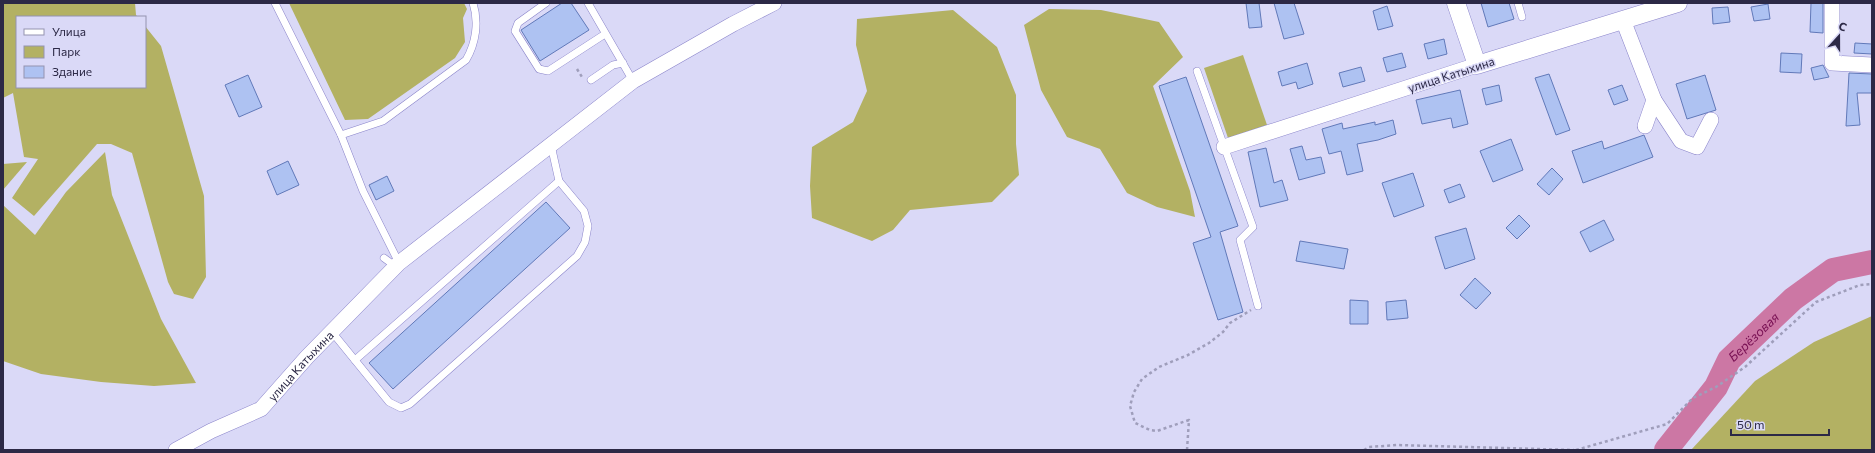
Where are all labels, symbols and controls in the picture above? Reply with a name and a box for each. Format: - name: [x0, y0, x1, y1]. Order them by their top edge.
- legend: [16, 16, 146, 88]
- north arrow: [1819, 16, 1859, 56]
- text: С: [1837, 19, 1849, 34]
- text: Улица: [52, 24, 86, 38]
- text: Парк: [52, 44, 81, 58]
- street label: улица Катыхина: [1406, 53, 1496, 95]
- text: Здание: [52, 64, 92, 78]
- water label: Берёзовая: [1725, 309, 1782, 365]
- street label: улица Катыхина: [265, 328, 336, 404]
- scale bar: [1731, 411, 1829, 437]
- text: 50 m: [1737, 417, 1765, 431]

